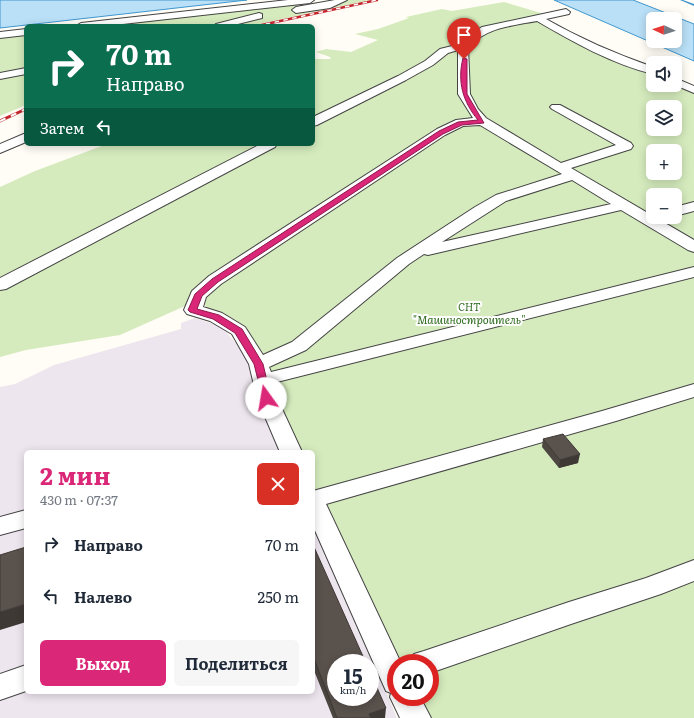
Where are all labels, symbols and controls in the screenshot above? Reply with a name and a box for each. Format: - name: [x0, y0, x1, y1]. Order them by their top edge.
- north arrow: [646, 12, 682, 48]
- map controls: [646, 12, 682, 224]
- pin: [447, 18, 481, 59]
- icon: arrive: [453, 24, 475, 46]
- text: 70 m: [106, 32, 172, 74]
- icon: right: [40, 40, 92, 92]
- button: sound: [646, 56, 682, 92]
- text: Направо: [106, 70, 184, 97]
- button: layers: [646, 100, 682, 136]
- text: Затем: [40, 116, 85, 139]
- icon: left: [93, 116, 115, 138]
- button: +: [646, 144, 682, 180]
- button: −: [646, 188, 682, 224]
- park label: СНТ "Машиностроитель": [413, 298, 525, 327]
- position arrow: [245, 377, 287, 419]
- text: 2 мин: [40, 457, 110, 492]
- button: close: [257, 463, 299, 505]
- text: 430 m · 07:37: [40, 490, 118, 509]
- icon: right: [40, 533, 62, 555]
- text: Направо: [74, 533, 143, 556]
- text: 70 m: [265, 533, 299, 556]
- icon: left: [40, 585, 62, 607]
- text: Налево: [74, 585, 132, 608]
- text: 250 m: [258, 585, 299, 608]
- button: Выход: [40, 640, 166, 686]
- button: Поделиться: [174, 640, 299, 686]
- speed limit sign: 20: [387, 654, 439, 706]
- text: 15: [343, 660, 363, 690]
- text: km/h: [340, 682, 366, 697]

